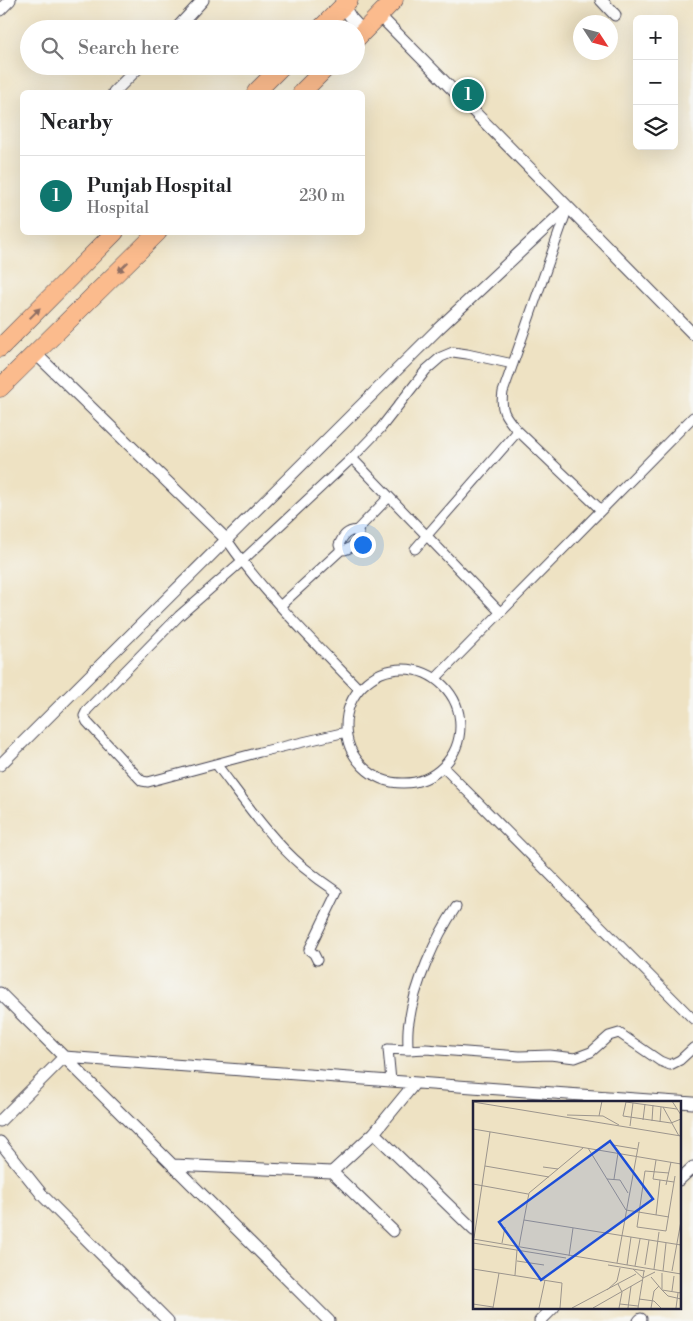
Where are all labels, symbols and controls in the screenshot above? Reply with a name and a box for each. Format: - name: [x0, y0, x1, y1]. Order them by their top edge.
- north arrow: [573, 15, 618, 60]
- map controls: [633, 15, 678, 150]
- button: +: [633, 15, 678, 60]
- search box: [20, 20, 365, 75]
- icon: search: [38, 34, 66, 62]
- text: Search here: [78, 36, 179, 60]
- button: −: [633, 60, 678, 105]
- pin: 1: [452, 76, 484, 114]
- button: layers: [633, 105, 678, 150]
- text: Nearby: [40, 110, 113, 136]
- text: Punjab Hospital: [87, 174, 232, 198]
- text: 1: [52, 186, 60, 206]
- text: 230 m: [299, 186, 345, 206]
- text: Hospital: [87, 198, 149, 218]
- one-way arrow: [118, 260, 130, 272]
- one-way arrow: [28, 307, 40, 319]
- your location: [350, 532, 376, 558]
- inset map: [473, 1101, 680, 1308]

